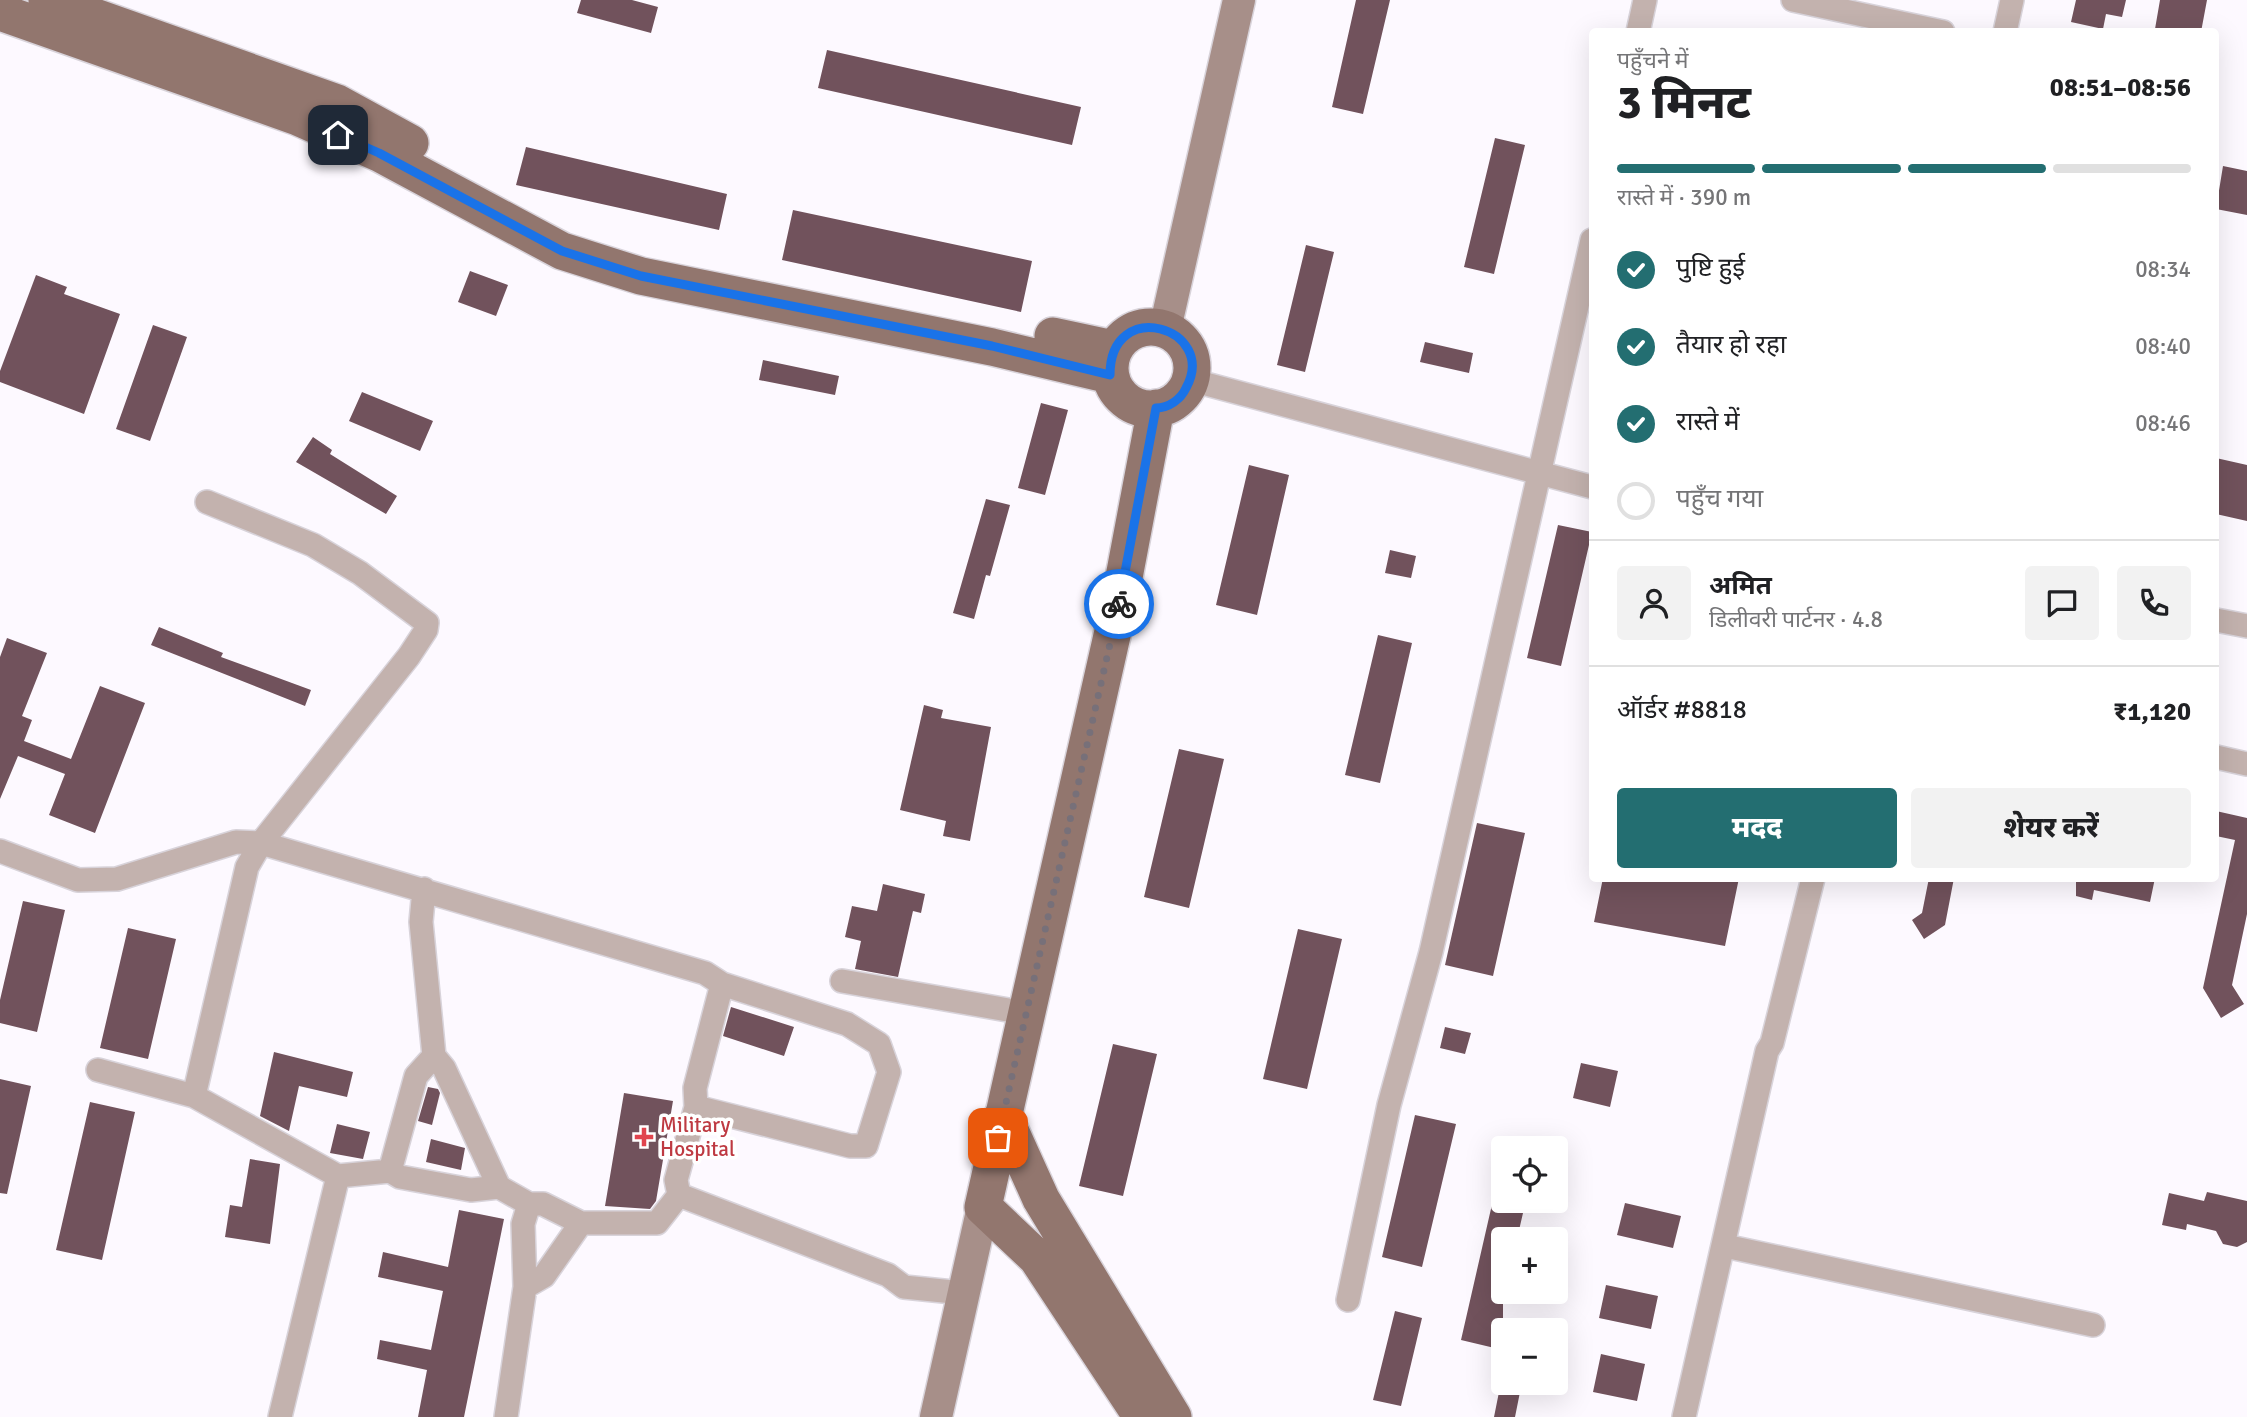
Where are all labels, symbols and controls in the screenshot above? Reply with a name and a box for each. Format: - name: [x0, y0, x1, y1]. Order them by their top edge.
- text: पहुँचने में: [1617, 46, 1688, 75]
- text: 08:51–08:56: [2050, 72, 2191, 104]
- text: 3 मिनट: [1617, 75, 1751, 131]
- pin: [308, 105, 368, 165]
- icon: home: [319, 116, 357, 154]
- text: रास्ते में · 390 m: [1617, 183, 1751, 212]
- icon: check: [1617, 251, 1655, 289]
- text: पुष्टि हुई: [1676, 252, 1745, 284]
- text: 08:34: [2135, 255, 2191, 284]
- icon: check: [1617, 328, 1655, 366]
- text: तैयार हो रहा: [1676, 329, 1786, 361]
- text: 08:40: [2135, 332, 2191, 361]
- icon: check: [1617, 405, 1655, 443]
- text: रास्ते में: [1676, 406, 1740, 438]
- text: 08:46: [2135, 409, 2191, 438]
- text: पहुँच गया: [1676, 483, 1763, 515]
- button: person: [1617, 566, 1691, 640]
- button: chat: [2025, 566, 2099, 640]
- button: phone: [2117, 566, 2191, 640]
- courier: [1084, 569, 1154, 639]
- text: अमित: [1709, 570, 1772, 602]
- icon: bike: [1100, 585, 1138, 623]
- text: डिलीवरी पार्टनर · 4.8: [1709, 605, 1883, 634]
- text: ऑर्डर #8818: [1617, 694, 1747, 726]
- text: ₹1,120: [2113, 696, 2191, 728]
- button: मदद: [1617, 788, 1897, 868]
- button: शेयर करें: [1911, 788, 2191, 868]
- pin: [968, 1108, 1028, 1168]
- place label: Military Hospital: [660, 1112, 735, 1162]
- icon: bag: [979, 1119, 1017, 1157]
- marker: Military Hospital: [634, 1127, 654, 1147]
- map controls: [1491, 1136, 1568, 1395]
- button: locate: [1491, 1136, 1568, 1213]
- button: +: [1491, 1227, 1568, 1304]
- button: −: [1491, 1318, 1568, 1395]

